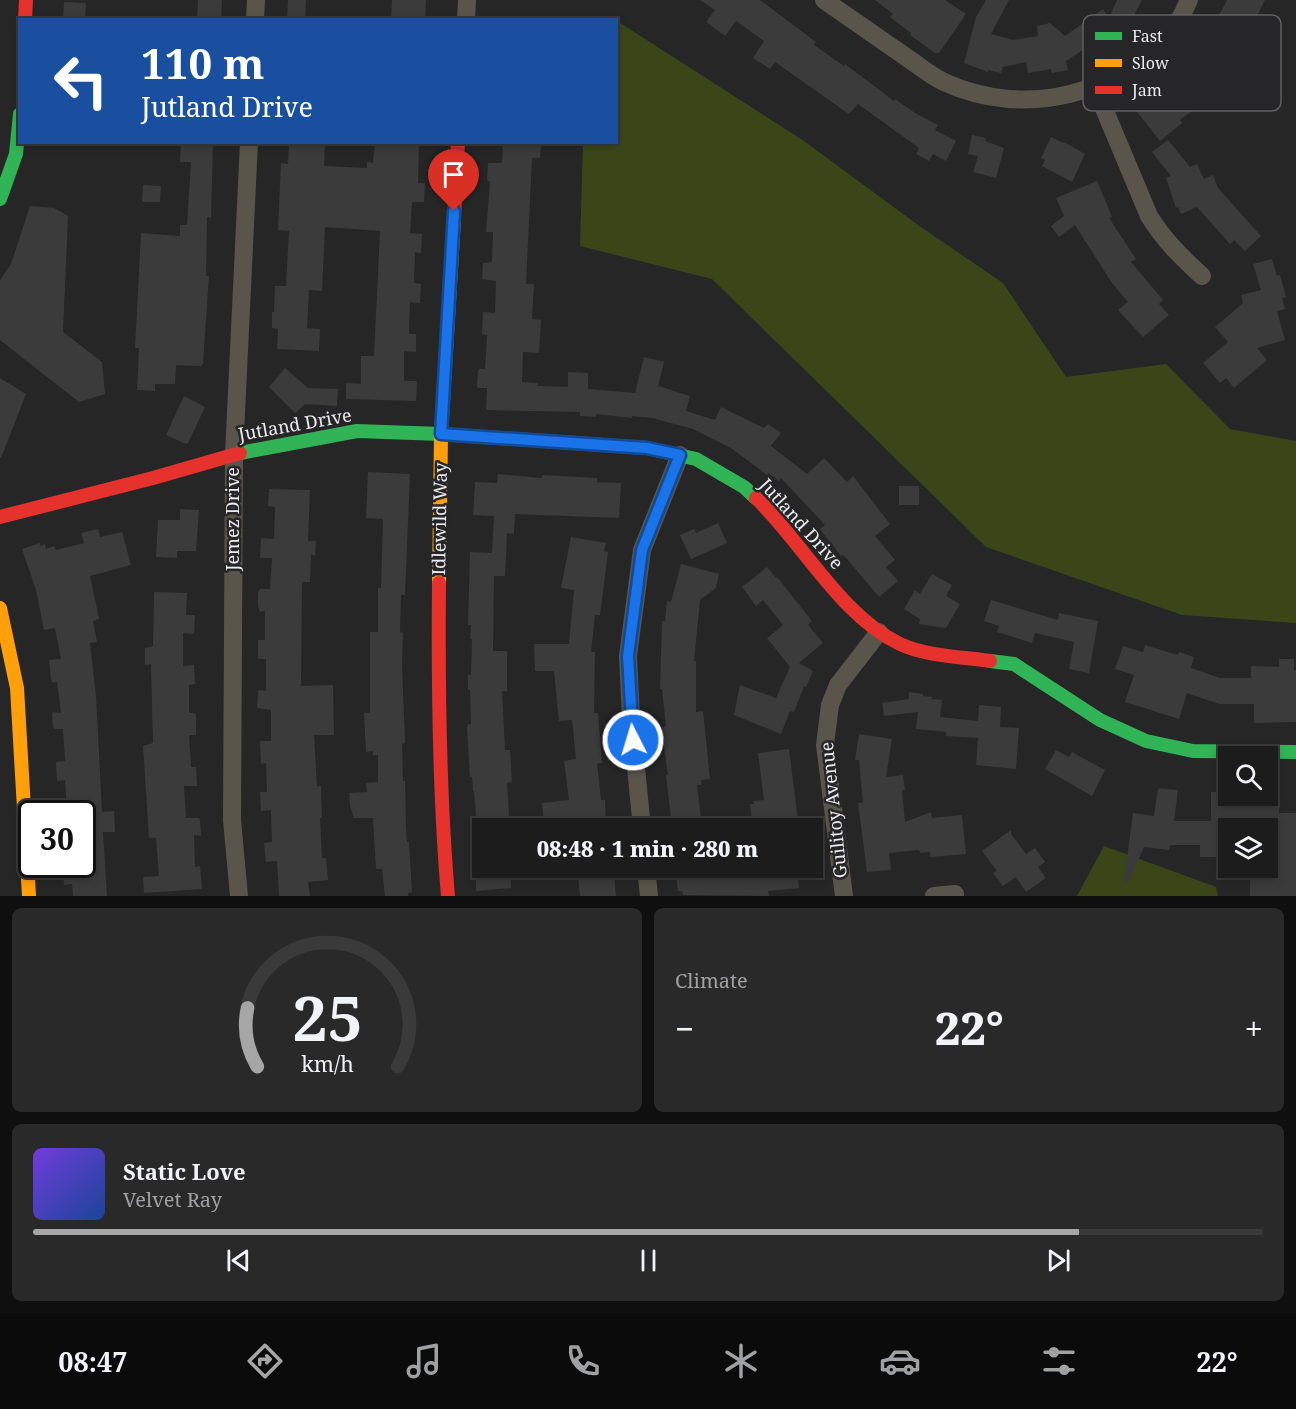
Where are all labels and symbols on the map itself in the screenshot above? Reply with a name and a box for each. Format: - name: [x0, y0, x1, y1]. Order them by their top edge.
- legend: [1083, 15, 1281, 111]
- text: Fast: [1132, 25, 1163, 47]
- text: Slow: [1132, 52, 1169, 74]
- text: Jam: [1131, 79, 1162, 101]
- pin: [428, 149, 479, 211]
- street label: Jutland Drive: [235, 402, 353, 446]
- street label: Idlewild Way: [426, 461, 452, 576]
- street label: Jemez Drive: [220, 467, 244, 572]
- street label: Jutland Drive: [754, 472, 849, 574]
- position arrow: [601, 708, 665, 772]
- street label: Guilitoy Avenue: [814, 741, 852, 879]
- speed limit sign: 30: [18, 800, 96, 878]

